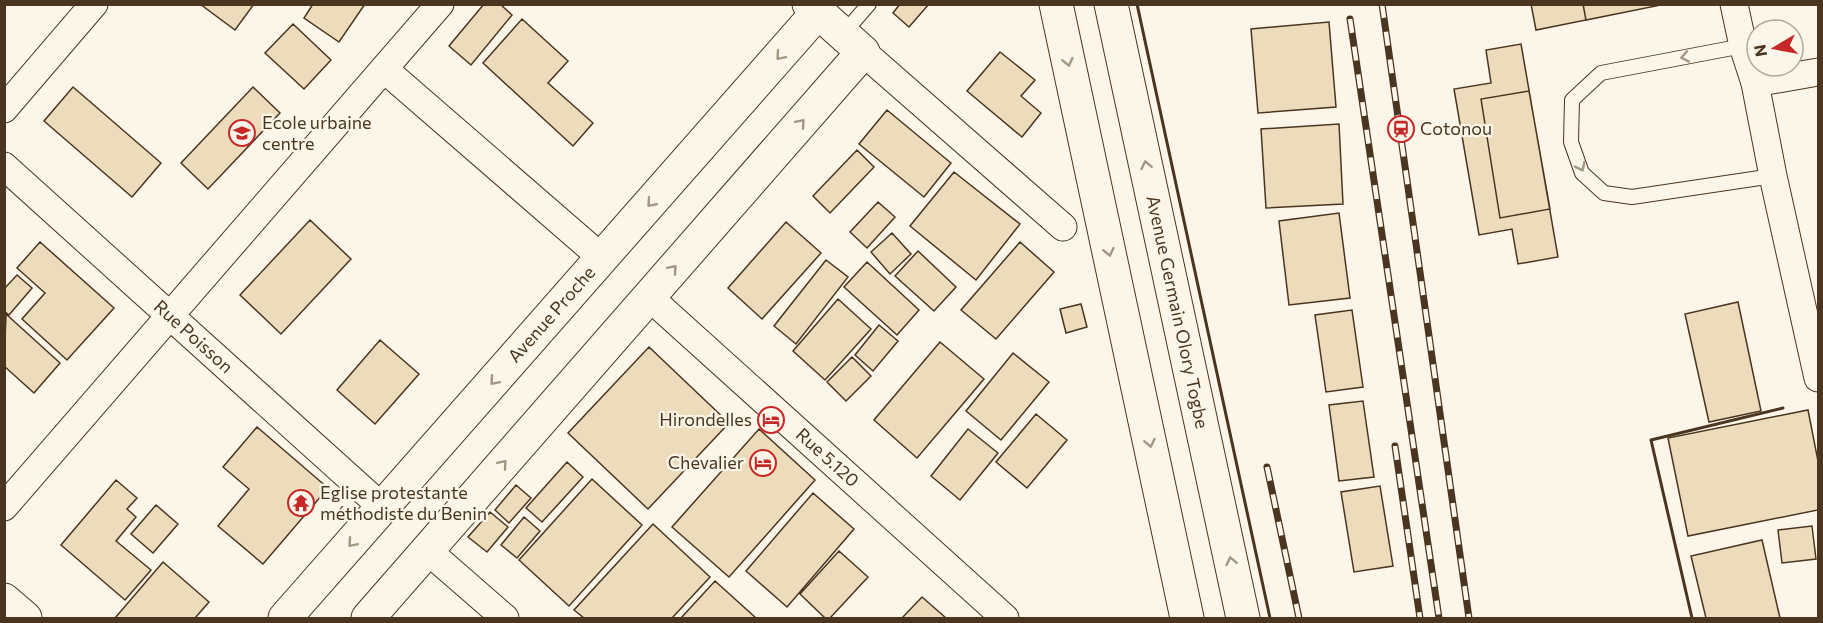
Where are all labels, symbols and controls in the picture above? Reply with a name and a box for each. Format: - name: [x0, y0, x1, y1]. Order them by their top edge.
- north arrow: [1745, 18, 1805, 78]
- text: N: [1749, 43, 1770, 58]
- one-way arrow: [776, 49, 787, 60]
- one-way arrow: [1681, 50, 1691, 63]
- one-way arrow: [1061, 56, 1074, 66]
- place label: Ecole urbaine centre: [262, 111, 372, 154]
- station icon: Cotonou: [1386, 114, 1416, 144]
- place label: Cotonou: [1420, 117, 1492, 139]
- school or university icon: Ecole urbaine centre: [227, 118, 257, 148]
- one-way arrow: [794, 118, 805, 129]
- one-way arrow: [1140, 161, 1153, 171]
- one-way arrow: [1574, 161, 1586, 172]
- street label: Avenue Germain Olory Togbe: [1142, 193, 1214, 430]
- one-way arrow: [647, 196, 658, 207]
- one-way arrow: [1102, 247, 1115, 257]
- street label: Avenue Proche: [503, 261, 599, 367]
- one-way arrow: [666, 265, 677, 276]
- street label: Rue Poisson: [150, 295, 238, 377]
- one-way arrow: [490, 374, 501, 385]
- hotel icon: Hirondelles: [756, 405, 786, 435]
- place label: Hirondelles: [659, 408, 752, 430]
- street label: Rue 5.120: [792, 423, 864, 491]
- one-way arrow: [1142, 438, 1155, 448]
- hotel icon: Chevalier: [748, 448, 778, 478]
- place label: Chevalier: [668, 451, 744, 473]
- one-way arrow: [496, 460, 507, 471]
- place label: Eglise protestante méthodiste du Benin: [320, 481, 487, 524]
- temple icon: Eglise protestante méthodiste du Benin: [286, 488, 316, 518]
- one-way arrow: [348, 536, 359, 547]
- one-way arrow: [1225, 557, 1238, 567]

